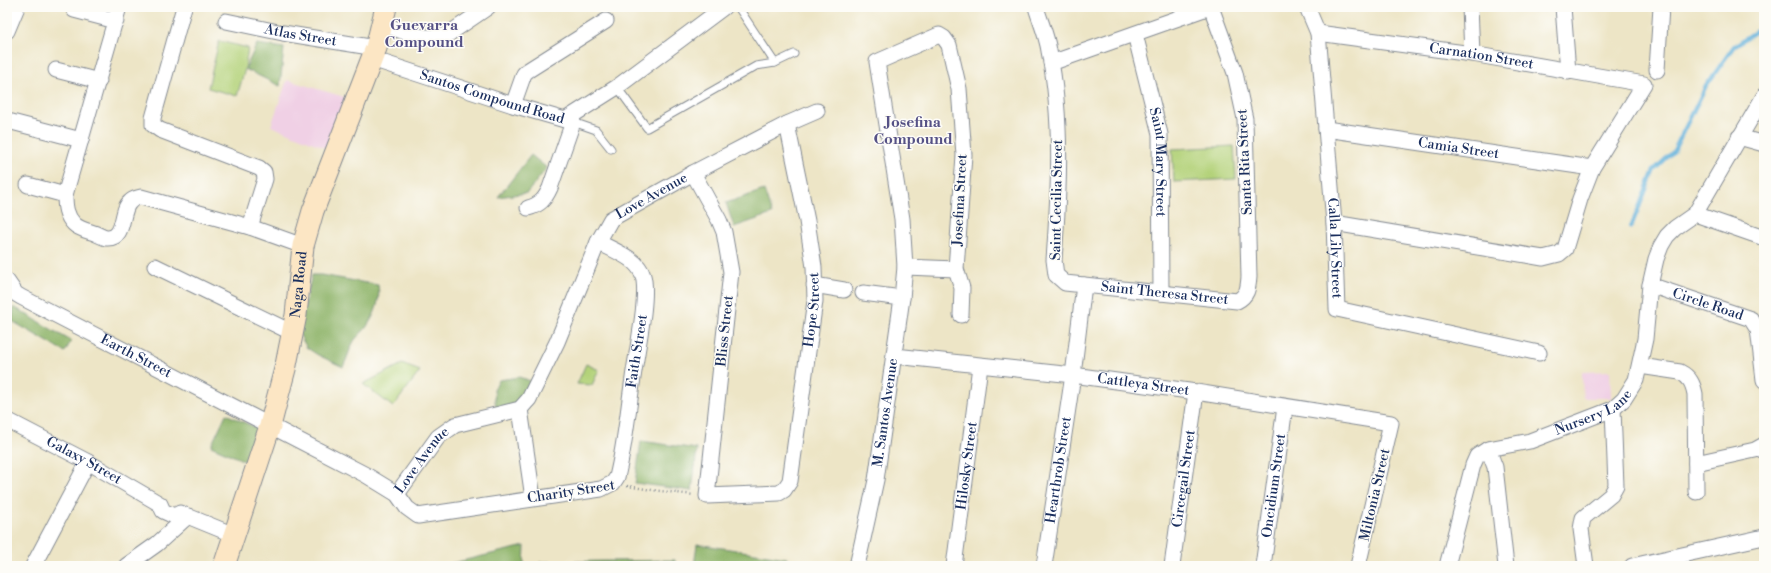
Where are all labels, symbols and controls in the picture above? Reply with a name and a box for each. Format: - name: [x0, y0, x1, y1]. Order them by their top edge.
- district label: Guevarra Compound: [384, 16, 464, 52]
- street label: Atlas Street: [262, 20, 338, 51]
- street label: Carnation Street: [1428, 39, 1535, 74]
- street label: Santos Compound Road: [417, 66, 566, 128]
- street label: Saint Mary Street: [1145, 106, 1170, 217]
- street label: Santa Rita Street: [1233, 109, 1257, 215]
- district label: Josefina Compound: [873, 113, 953, 149]
- street label: Camia Street: [1417, 134, 1500, 163]
- street label: Saint Cecilia Street: [1047, 139, 1067, 261]
- street label: Josefina Street: [949, 154, 971, 247]
- street label: Love Avenue: [612, 169, 691, 224]
- street label: Calla Lily Street: [1323, 197, 1346, 299]
- street label: Naga Road: [287, 250, 311, 319]
- street label: Hope Street: [800, 272, 824, 348]
- street label: Saint Theresa Street: [1100, 278, 1229, 309]
- street label: Circle Road: [1670, 284, 1746, 325]
- street label: Bliss Street: [712, 294, 738, 369]
- street label: Faith Street: [623, 313, 652, 389]
- street label: Earth Street: [97, 331, 175, 382]
- street label: M. Santos Avenue: [869, 357, 902, 468]
- street label: Cattleya Street: [1096, 369, 1191, 400]
- street label: Nursery Lane: [1552, 387, 1636, 440]
- street label: Hearthrob Street: [1042, 415, 1076, 525]
- street label: Hilosky Street: [952, 421, 982, 511]
- street label: Love Avenue: [391, 423, 453, 498]
- street label: Circegail Street: [1168, 429, 1200, 529]
- street label: Galaxy Street: [43, 433, 125, 489]
- street label: Oncidium Street: [1258, 433, 1290, 539]
- street label: Miltonia Street: [1356, 447, 1394, 543]
- street label: Charity Street: [526, 476, 616, 508]

